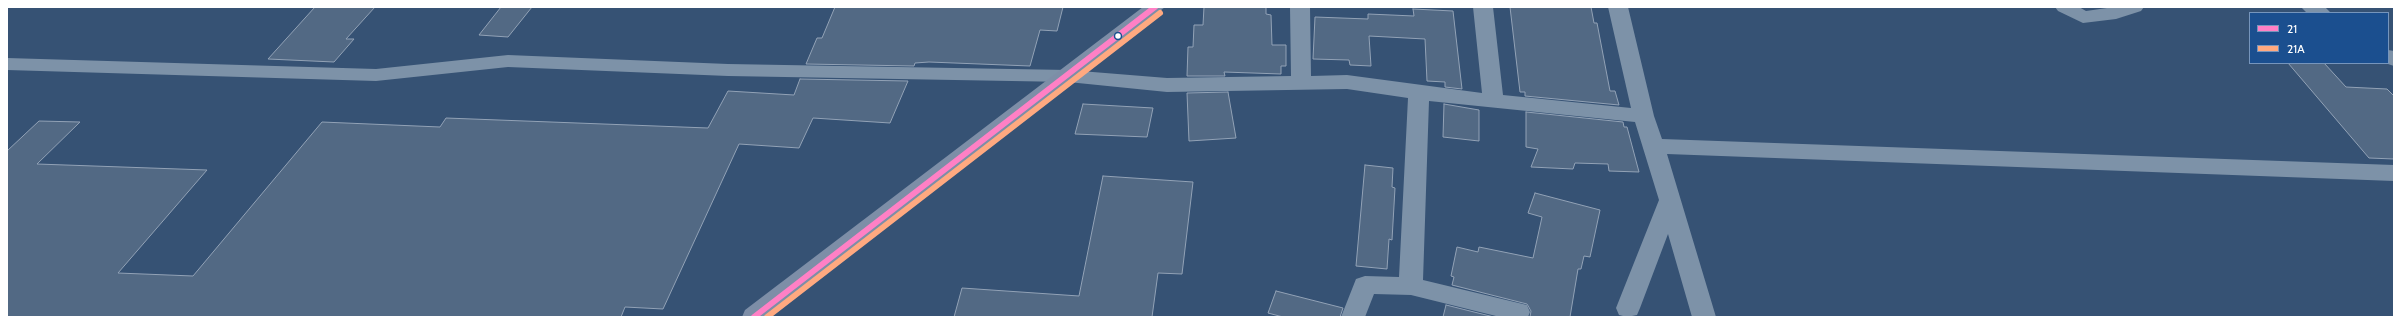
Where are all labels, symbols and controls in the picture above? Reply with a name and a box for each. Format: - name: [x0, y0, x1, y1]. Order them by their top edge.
- legend: [2249, 12, 2389, 64]
- text: 21: [2287, 21, 2297, 36]
- unlabelled marker: [1113, 31, 1123, 41]
- text: 21A: [2287, 41, 2305, 56]

